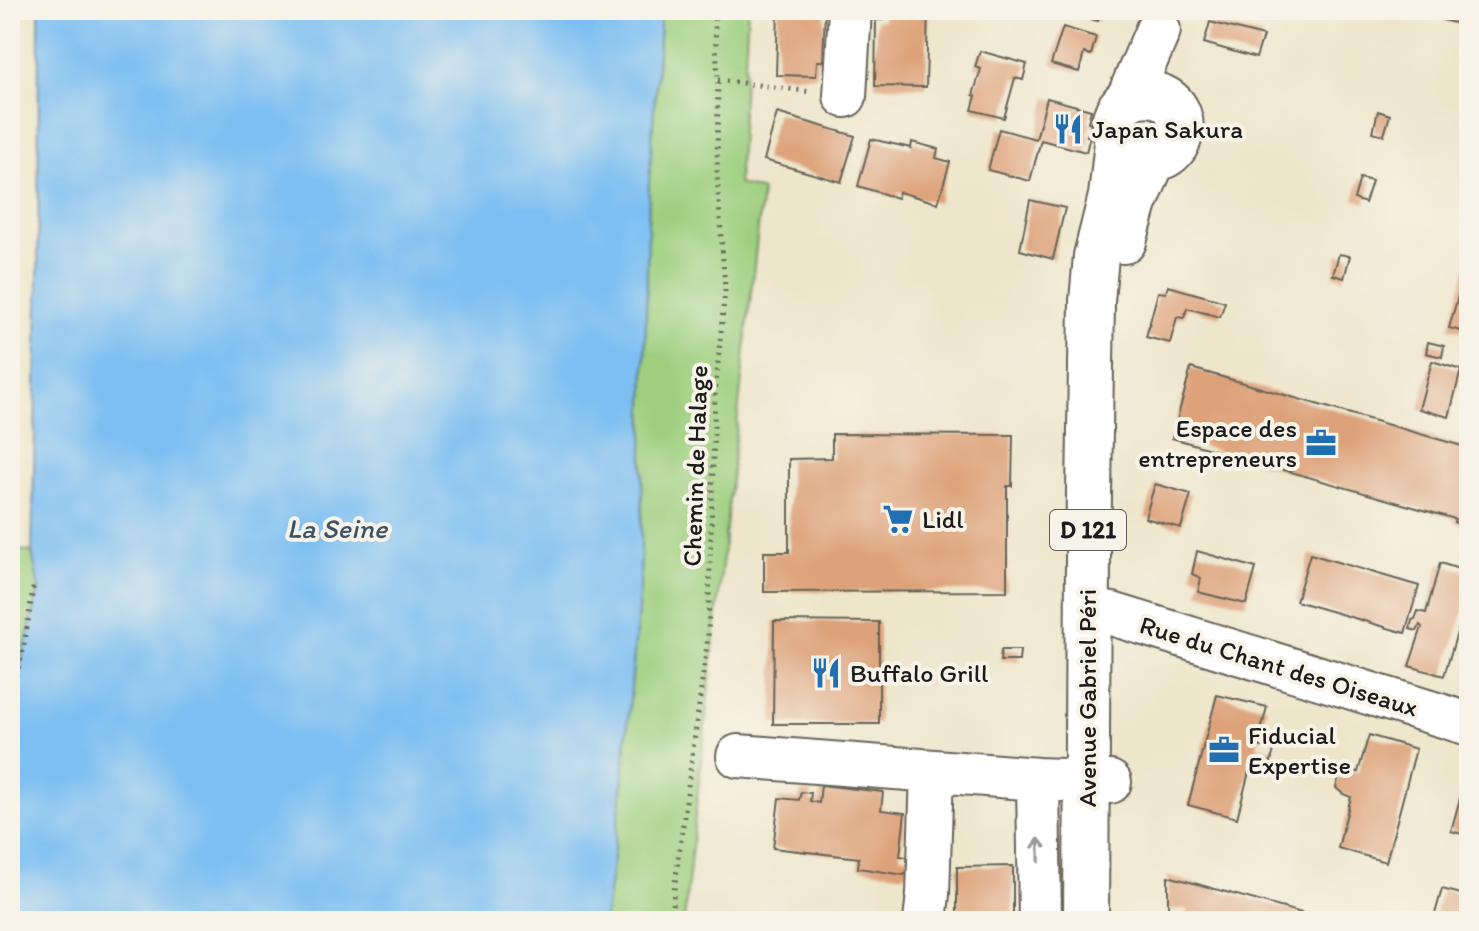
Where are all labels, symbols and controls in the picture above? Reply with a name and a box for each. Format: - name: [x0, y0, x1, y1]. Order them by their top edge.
- restaurant icon: Japan Sakura: [1051, 112, 1085, 146]
- place label: Japan Sakura: [1092, 113, 1243, 145]
- street label: Chemin de Halage: [675, 365, 715, 567]
- place label: Espace des entrepreneurs: [1138, 412, 1297, 474]
- office icon: Espace des entrepreneurs: [1304, 426, 1338, 460]
- supermarket icon: Lidl: [881, 502, 915, 536]
- place label: Lidl: [922, 503, 964, 535]
- road number: D 121: [1050, 510, 1126, 550]
- water label: La Seine: [287, 511, 389, 545]
- street label: Avenue Gabriel Péri: [1071, 589, 1103, 807]
- street label: Rue du Chant des Oiseaux: [1136, 608, 1422, 724]
- restaurant icon: Buffalo Grill: [809, 656, 843, 690]
- place label: Buffalo Grill: [850, 657, 988, 689]
- place label: Fiducial Expertise: [1248, 719, 1351, 781]
- office icon: Fiducial Expertise: [1207, 733, 1241, 767]
- one-way arrow: [1031, 837, 1047, 864]

